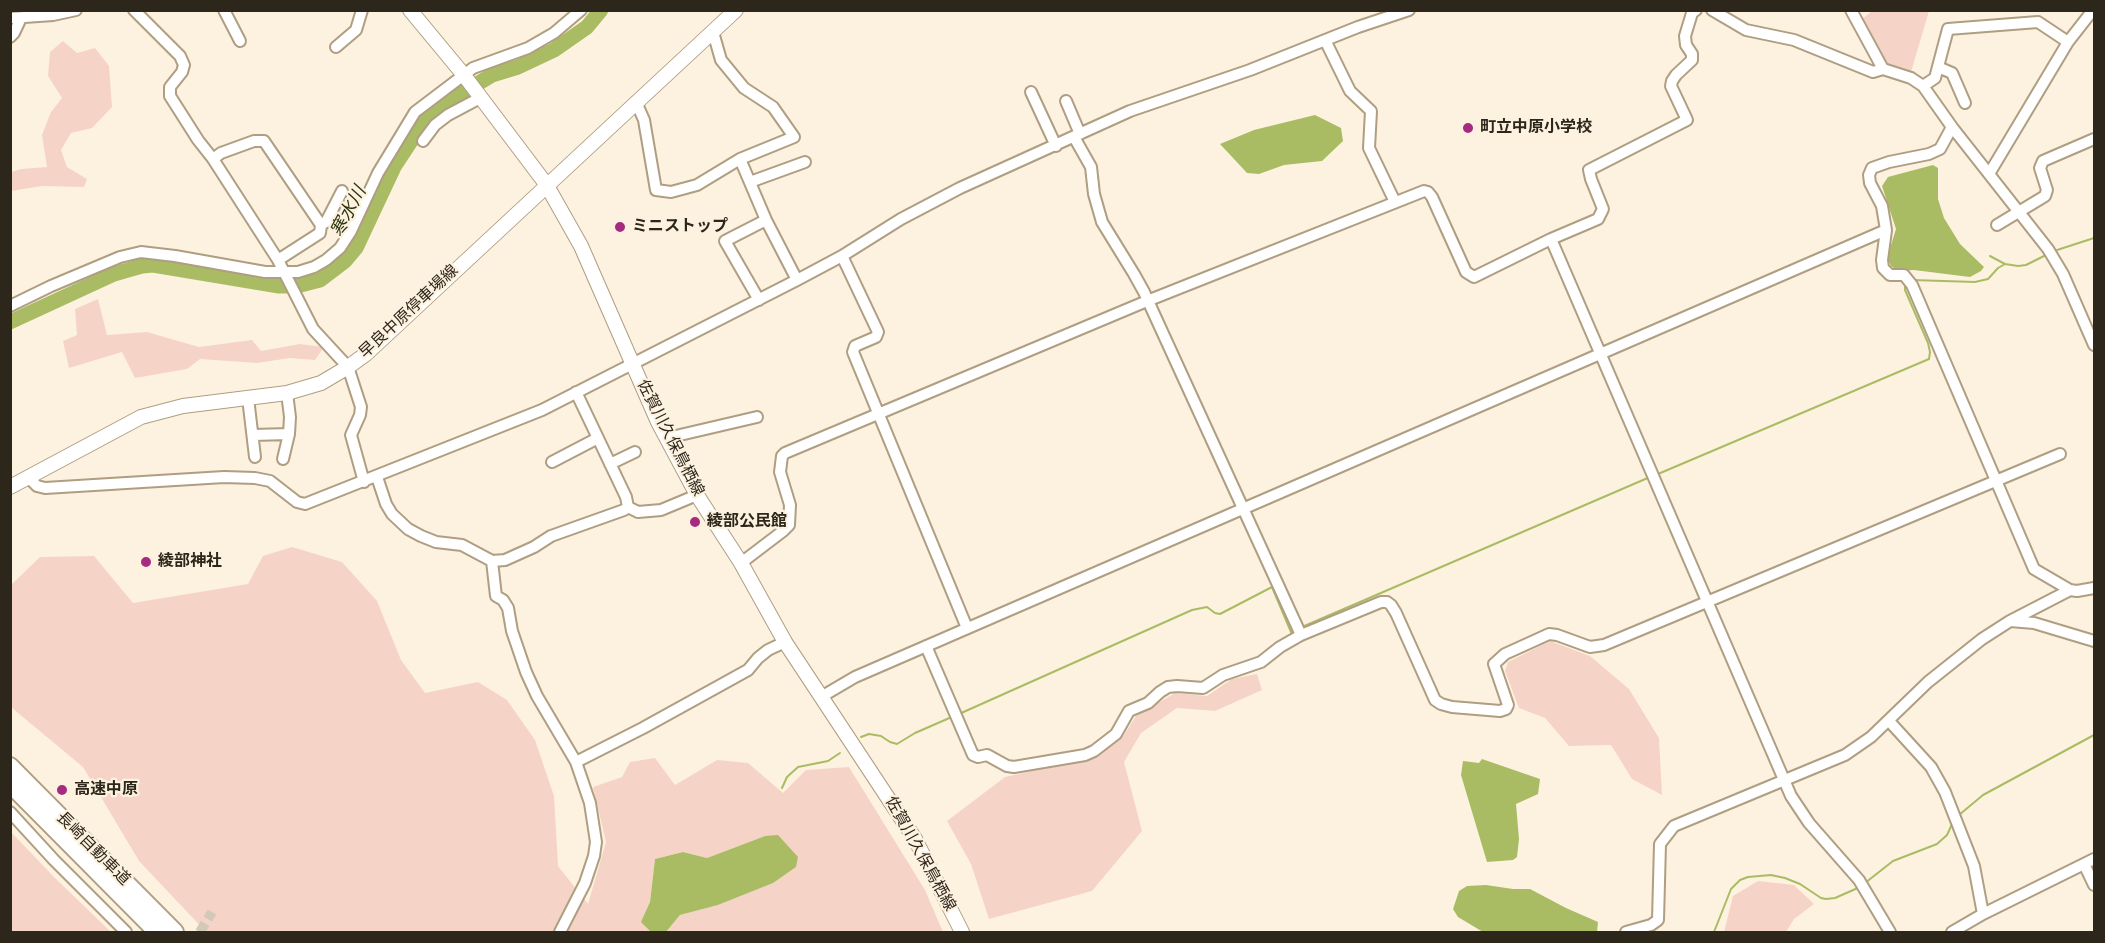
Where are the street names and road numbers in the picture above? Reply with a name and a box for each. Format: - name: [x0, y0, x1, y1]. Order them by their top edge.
- street label: 早良中原停車場線: [356, 261, 462, 363]
- street label: 佐賀川久保鳥栖線: [632, 377, 708, 499]
- street label: 佐賀川久保鳥栖線: [881, 793, 959, 915]
- street label: 長崎自動車道: [52, 808, 134, 890]

